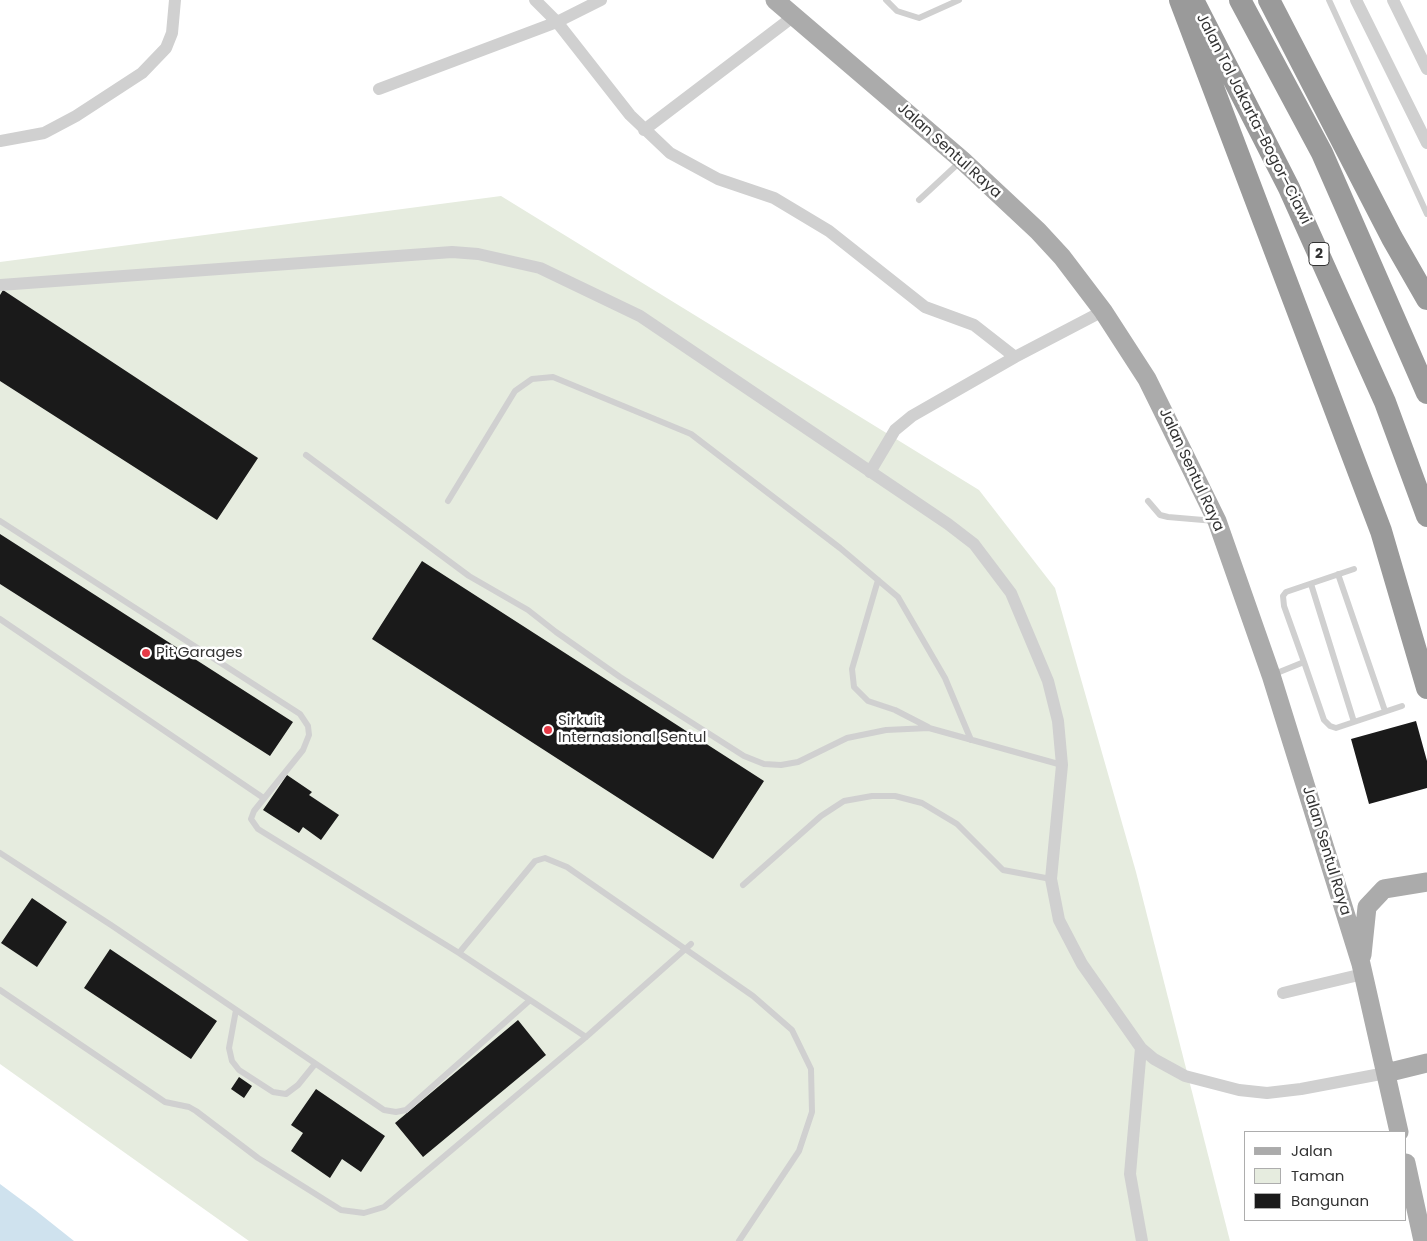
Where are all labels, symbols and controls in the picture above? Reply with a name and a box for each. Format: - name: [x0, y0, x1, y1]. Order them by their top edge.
- street label: Jalan Tol Jakarta–Bogor–Ciawi: [1192, 11, 1314, 227]
- street label: Jalan Sentul Raya: [893, 100, 1005, 202]
- road number: 2: [1309, 242, 1329, 266]
- street label: Jalan Sentul Raya: [1155, 406, 1227, 534]
- place label: Pit Garages: [156, 644, 243, 662]
- marker: Pit Garages: [140, 647, 152, 659]
- place label: Sirkuit Internasional Sentul: [558, 712, 706, 747]
- marker: Sirkuit Internasional Sentul: [542, 724, 554, 736]
- street label: Jalan Sentul Raya: [1298, 784, 1354, 918]
- legend: [1244, 1131, 1407, 1221]
- text: Jalan: [1291, 1140, 1333, 1161]
- text: Taman: [1291, 1165, 1344, 1186]
- text: Bangunan: [1291, 1190, 1369, 1211]

